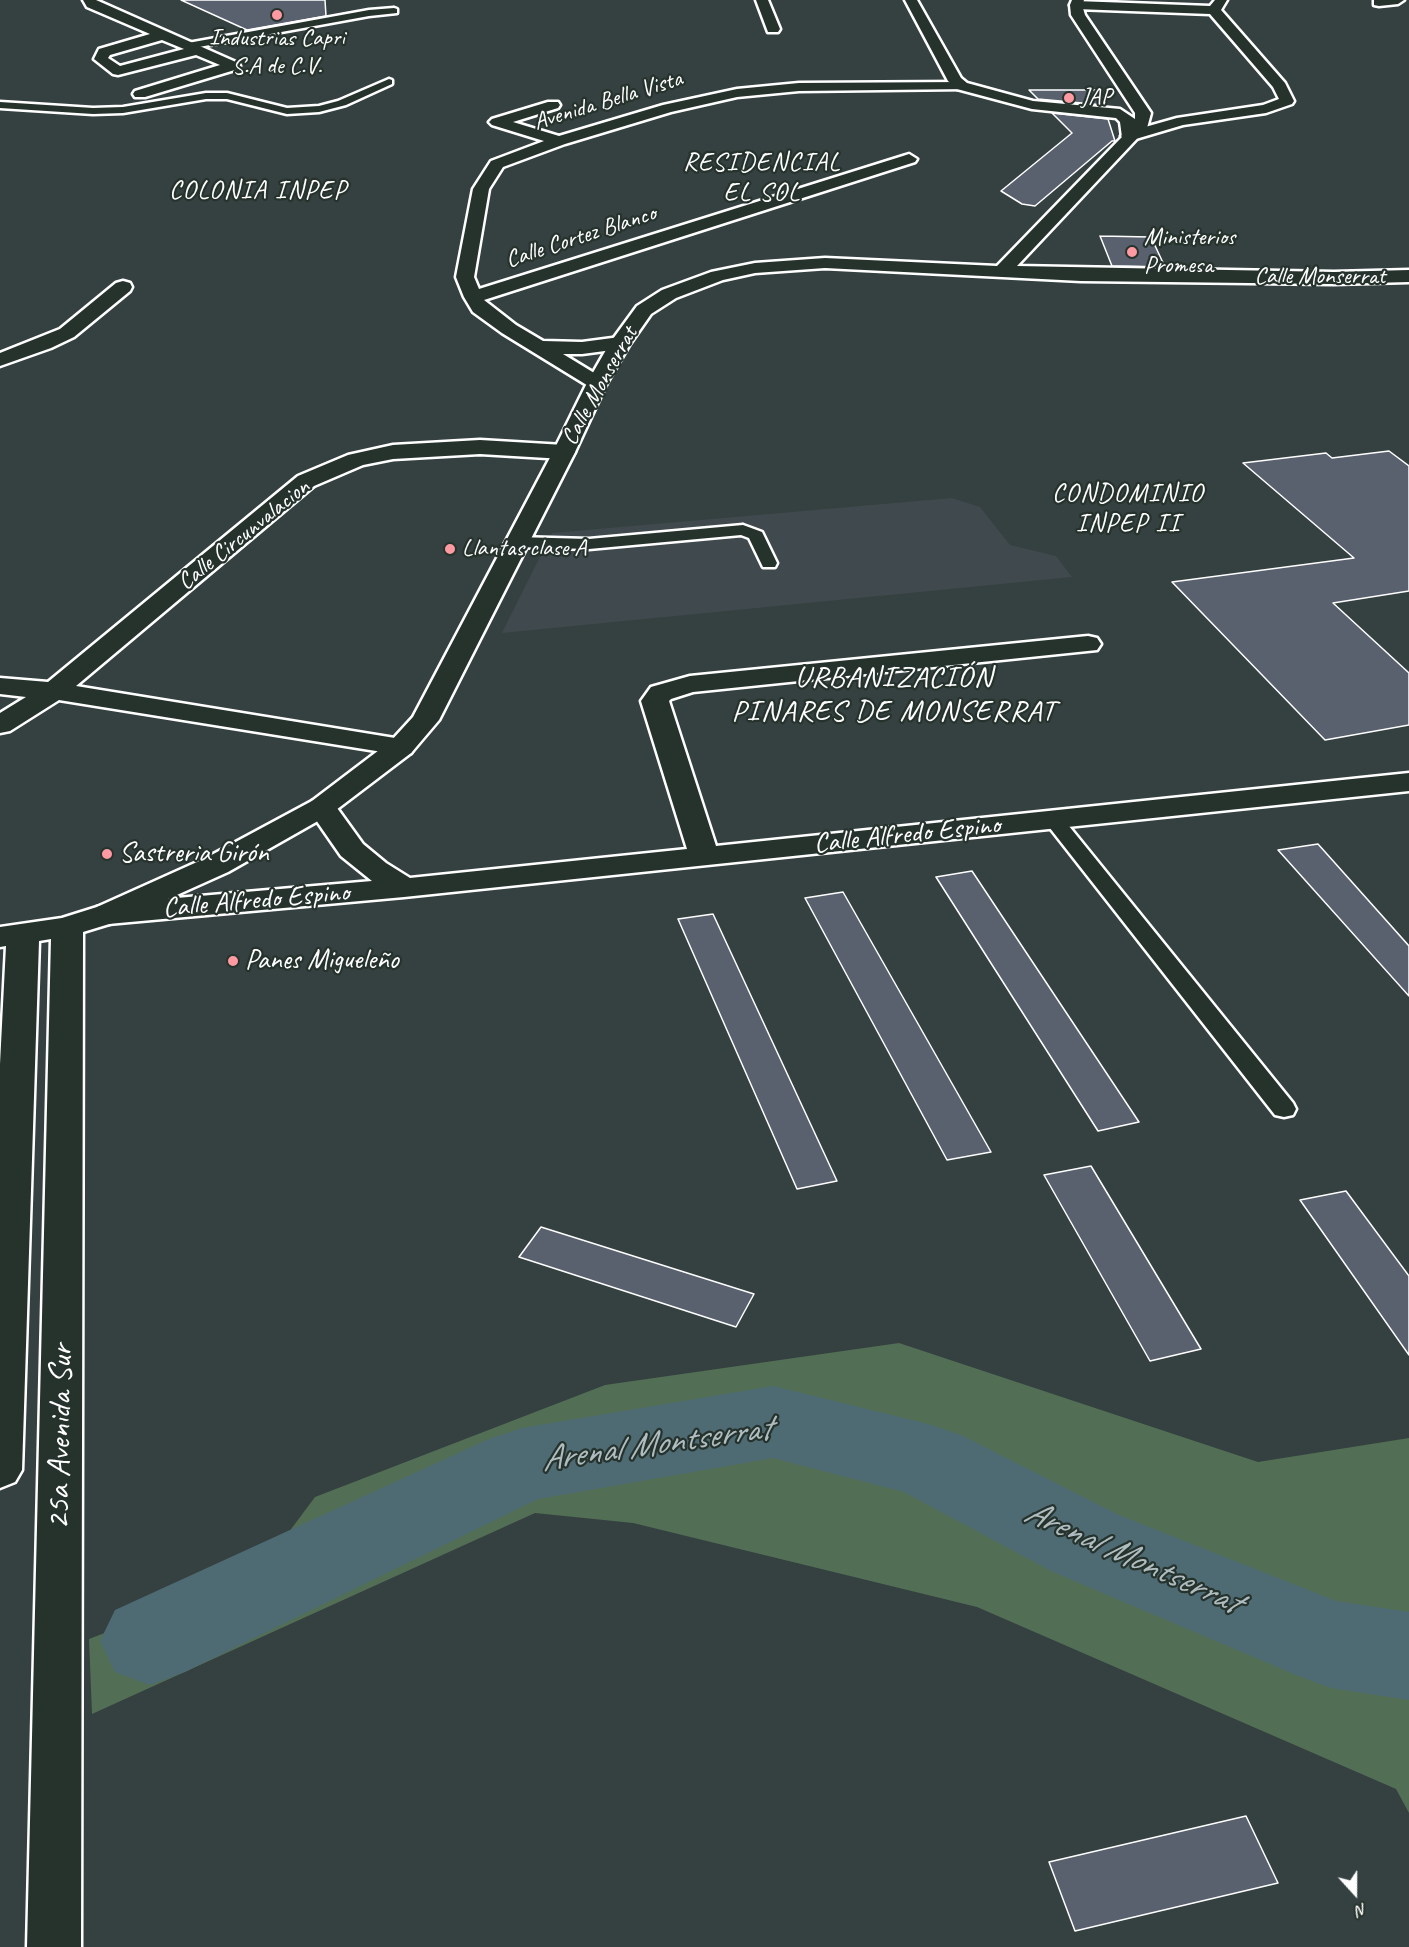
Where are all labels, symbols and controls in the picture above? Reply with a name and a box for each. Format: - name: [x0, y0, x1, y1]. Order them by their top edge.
- marker: Industrias Capri S.A de C.V.: [270, 8, 284, 22]
- place label: Industrias Capri S.A de C.V.: [209, 25, 345, 81]
- street label: Avenida Bella Vista: [530, 65, 686, 137]
- place label: JAP: [1081, 84, 1112, 112]
- marker: JAP: [1062, 91, 1076, 105]
- district label: RESIDENCIAL EL SOL: [684, 147, 840, 208]
- district label: COLONIA INPEP: [169, 175, 347, 207]
- street label: Calle Cortez Blanco: [502, 199, 660, 275]
- place label: Ministerios Promesa: [1144, 224, 1235, 280]
- marker: Ministerios Promesa: [1125, 245, 1139, 259]
- street label: Calle Monserrat: [1254, 263, 1386, 291]
- street label: Calle Monserrat: [556, 322, 644, 450]
- street label: Calle Circunvalacion: [172, 473, 316, 597]
- district label: CONDOMINIO INPEP II: [1053, 478, 1203, 540]
- place label: Llantas clase A: [462, 535, 586, 563]
- marker: Llantas clase A: [443, 542, 457, 556]
- district label: URBANIZACIÓN PINARES DE MONSERRAT: [733, 660, 1055, 730]
- street label: Calle Alfredo Espino: [812, 809, 1002, 861]
- place label: Sastreria Girón: [119, 837, 269, 871]
- marker: Sastreria Girón: [100, 847, 114, 861]
- street label: Calle Alfredo Espino: [161, 876, 351, 926]
- place label: Panes Migueleño: [245, 944, 399, 978]
- marker: Panes Migueleño: [226, 954, 240, 968]
- street label: 25a Avenida Sur: [40, 1344, 82, 1530]
- water label: Arenal Montserrat: [539, 1408, 773, 1482]
- water label: Arenal Montserrat: [1018, 1491, 1246, 1625]
- north arrow: [1325, 1863, 1385, 1923]
- text: N: [1353, 1899, 1370, 1921]

